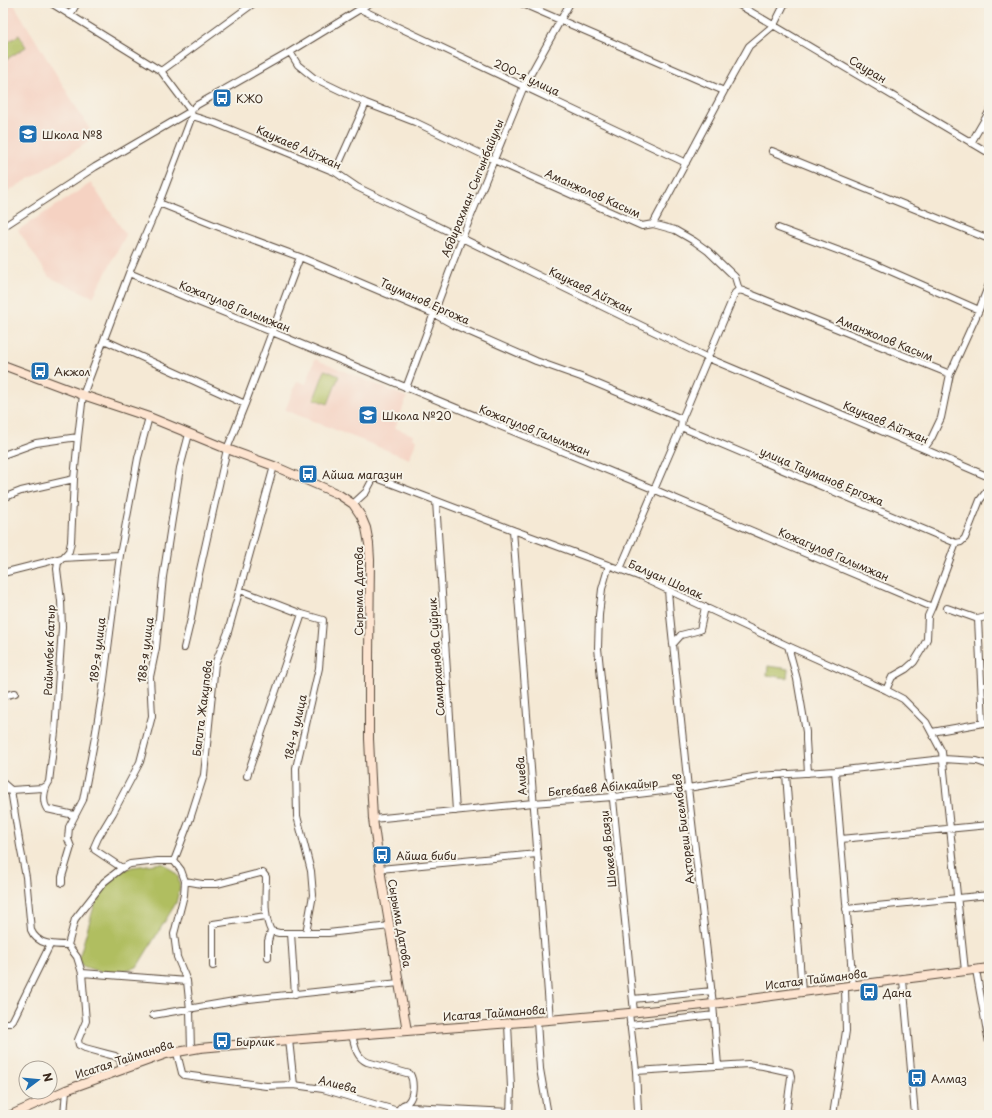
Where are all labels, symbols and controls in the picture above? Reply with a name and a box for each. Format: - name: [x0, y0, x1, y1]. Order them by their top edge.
- street label: Сауран: [846, 51, 890, 87]
- street label: 200-я улица: [491, 54, 563, 100]
- bus stop icon: КЖО: [211, 87, 233, 109]
- place label: КЖО: [236, 90, 263, 107]
- street label: Абдирахман Сыгынбайулы: [436, 116, 508, 260]
- street label: Каукаев Айтжан: [254, 121, 344, 173]
- school or university icon: Школа №8: [17, 123, 39, 145]
- place label: Школа №8: [42, 126, 103, 143]
- street label: Аманжолов Касым: [542, 164, 644, 222]
- street label: Каукаев Айтжан: [546, 262, 636, 318]
- street label: Тауманов Ергожа: [377, 273, 473, 329]
- street label: Кожагулов Галымжан: [177, 276, 293, 336]
- street label: Аманжолов Касым: [834, 311, 936, 365]
- bus stop icon: Акжол: [29, 360, 51, 382]
- place label: Акжол: [54, 363, 91, 380]
- street label: Каукаев Айтжан: [841, 396, 932, 448]
- street label: Кожагулов Галымжан: [477, 400, 593, 460]
- school or university icon: Школа №20: [357, 404, 379, 426]
- place label: Школа №20: [382, 407, 451, 424]
- street label: улица Тауманов Ергожа: [757, 442, 887, 510]
- bus stop icon: Айша магазин: [297, 463, 319, 485]
- place label: Айша магазин: [322, 466, 403, 483]
- street label: Кожагулов Галымжан: [776, 523, 892, 585]
- street label: Сырыма Датова: [350, 546, 367, 636]
- street label: Балуан Шолак: [626, 555, 706, 603]
- street label: Самарханова Суйрик: [423, 597, 449, 717]
- street label: Райымбек батыр: [39, 604, 59, 696]
- street label: 189-я улица: [85, 616, 109, 684]
- street label: 188-я улица: [133, 616, 157, 684]
- street label: Багита Жакупова: [188, 659, 216, 757]
- street label: 184-я улица: [279, 693, 311, 761]
- street label: Алиева: [511, 756, 531, 796]
- street label: Актореш Бисембаев: [668, 773, 698, 885]
- street label: Бегебаев Абілкайыр: [547, 774, 659, 800]
- street label: Шокеев Баязи: [596, 810, 620, 888]
- bus stop icon: Айша биби: [371, 844, 393, 866]
- place label: Айша биби: [396, 847, 457, 864]
- street label: Сырыма Датова: [384, 877, 416, 969]
- street label: Исатая Тайманова: [764, 964, 868, 994]
- bus stop icon: Дана: [858, 981, 880, 1003]
- place label: Дана: [882, 984, 912, 1001]
- street label: Исатая Тайманова: [442, 1001, 546, 1025]
- bus stop icon: Бирлик: [211, 1030, 233, 1052]
- place label: Бирлик: [236, 1033, 275, 1050]
- street label: Исатая Тайманова: [73, 1035, 176, 1083]
- north arrow: [18, 1060, 58, 1100]
- bus stop icon: Алмаз: [906, 1067, 928, 1089]
- place label: Алмаз: [931, 1070, 967, 1087]
- text: N: [39, 1071, 58, 1084]
- street label: Алиева: [317, 1071, 359, 1097]

